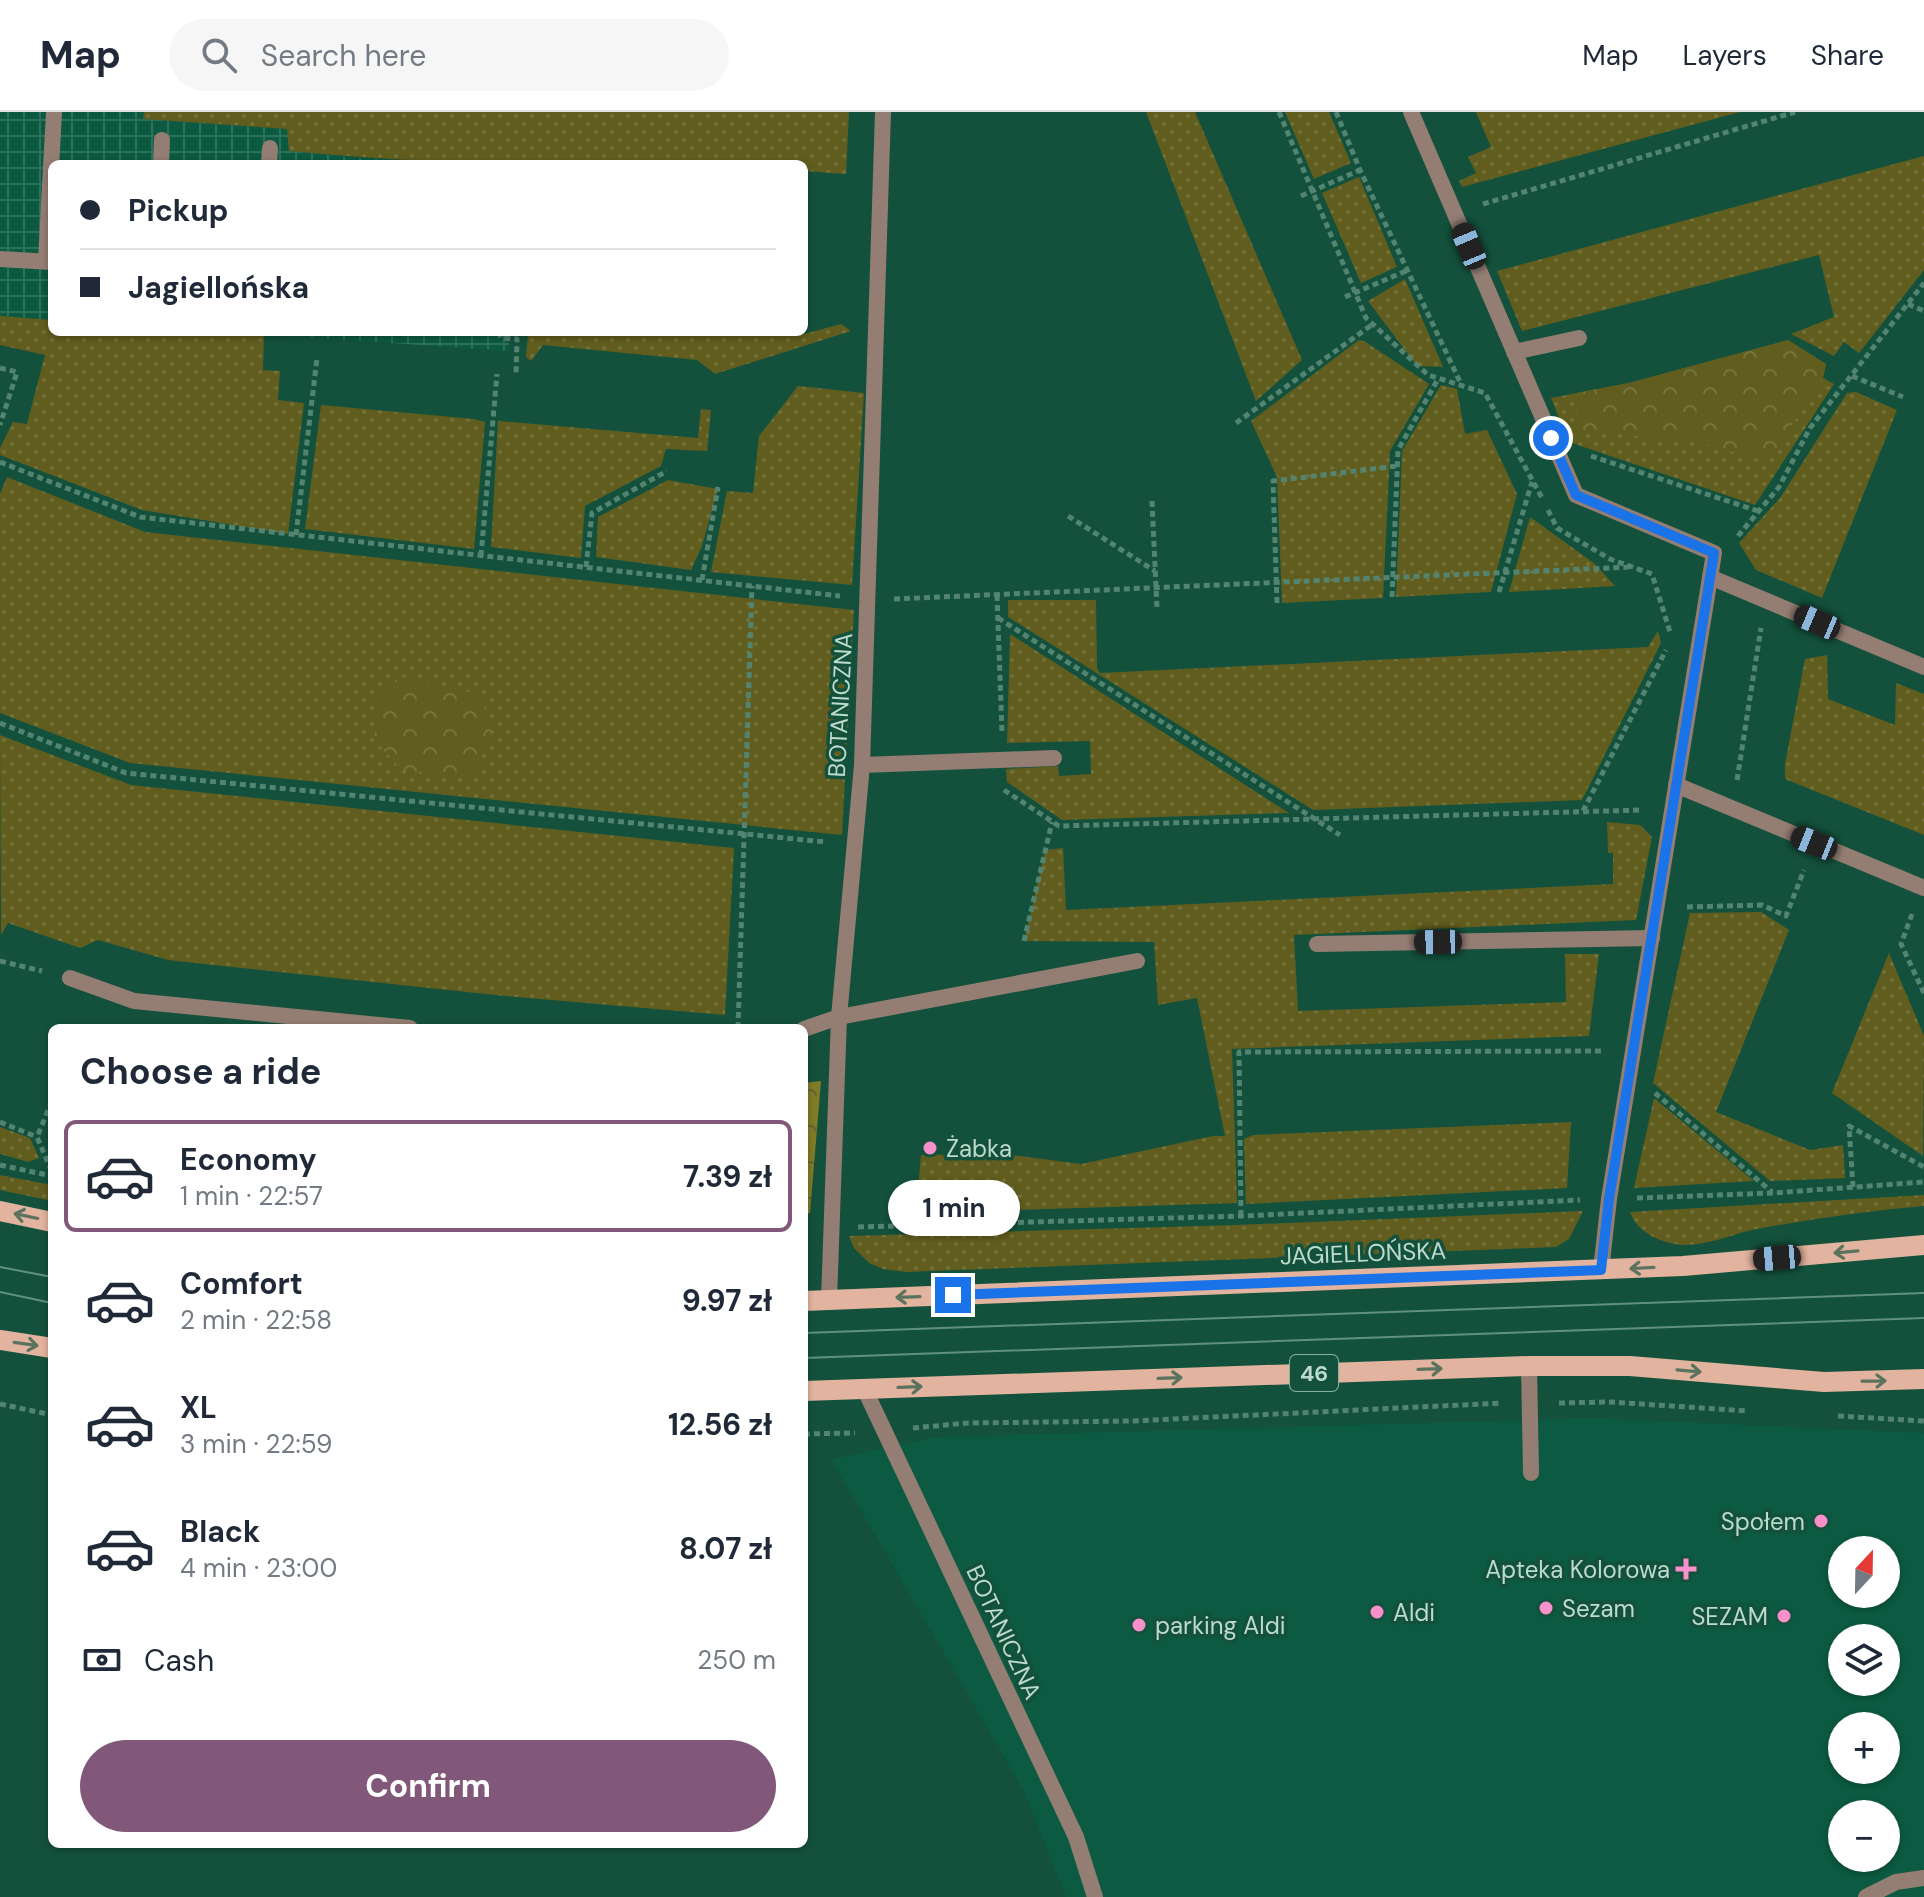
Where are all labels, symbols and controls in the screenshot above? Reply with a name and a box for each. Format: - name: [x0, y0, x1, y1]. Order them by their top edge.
- search box: [169, 19, 729, 91]
- text: Map: [40, 30, 121, 80]
- icon: search: [197, 33, 241, 77]
- text: Search here: [261, 36, 426, 75]
- text: Map: [1582, 37, 1639, 74]
- text: Layers: [1683, 37, 1767, 74]
- text: Share: [1811, 37, 1884, 74]
- text: Pickup: [128, 191, 228, 230]
- car: [1449, 219, 1489, 273]
- text: Jagiellońska: [128, 268, 309, 307]
- route start: [1533, 420, 1569, 456]
- car: [1790, 602, 1844, 642]
- street label: BOTANICZNA: [821, 632, 859, 778]
- car: [1787, 823, 1841, 863]
- car: [1414, 930, 1462, 954]
- text: Choose a ride: [80, 1048, 321, 1095]
- place label: Żabka: [946, 1133, 1012, 1164]
- marker: Żabka: [921, 1139, 939, 1157]
- icon: car: [84, 1140, 156, 1212]
- text: Economy: [180, 1140, 317, 1179]
- text: 7.39 zł: [683, 1157, 772, 1196]
- text: 1 min · 22:57: [180, 1179, 323, 1213]
- callout: 1 min: [887, 1179, 1019, 1235]
- text: 1 min: [922, 1191, 986, 1225]
- one-way arrow: [14, 1208, 39, 1223]
- street label: JAGIELLOŃSKA: [1279, 1235, 1447, 1271]
- car: [1752, 1244, 1802, 1272]
- one-way arrow: [1833, 1245, 1860, 1260]
- one-way arrow: [1629, 1260, 1656, 1275]
- icon: car: [84, 1264, 156, 1336]
- text: Comfort: [180, 1264, 303, 1303]
- route end: [935, 1277, 971, 1313]
- text: 9.97 zł: [682, 1281, 772, 1320]
- one-way arrow: [895, 1289, 922, 1304]
- text: 2 min · 22:58: [180, 1303, 332, 1337]
- one-way arrow: [13, 1337, 38, 1352]
- road number: 46: [1290, 1355, 1338, 1391]
- one-way arrow: [1416, 1361, 1443, 1376]
- one-way arrow: [1675, 1363, 1702, 1378]
- one-way arrow: [1156, 1370, 1183, 1385]
- one-way arrow: [1860, 1373, 1887, 1388]
- one-way arrow: [896, 1379, 923, 1394]
- icon: car: [84, 1388, 156, 1460]
- text: XL: [180, 1388, 217, 1427]
- text: 12.56 zł: [668, 1405, 772, 1444]
- text: 3 min · 22:59: [180, 1427, 332, 1461]
- place label: Społem: [1721, 1506, 1805, 1537]
- icon: car: [84, 1512, 156, 1584]
- text: Black: [180, 1512, 260, 1551]
- marker: Społem: [1812, 1512, 1830, 1530]
- text: 8.07 zł: [679, 1529, 772, 1568]
- north arrow: [1828, 1536, 1900, 1608]
- map controls: [1828, 1536, 1900, 1872]
- text: 4 min · 23:00: [180, 1551, 337, 1585]
- place label: Apteka Kolorowa: [1485, 1554, 1670, 1585]
- street label: BOTANICZNA: [959, 1560, 1049, 1704]
- marker: Apteka Kolorowa: [1677, 1560, 1695, 1578]
- place label: Sezam: [1562, 1593, 1635, 1624]
- place label: Aldi: [1393, 1597, 1435, 1628]
- marker: Sezam: [1537, 1599, 1555, 1617]
- place label: SEZAM: [1691, 1601, 1768, 1632]
- marker: Aldi: [1368, 1603, 1386, 1621]
- marker: SEZAM: [1775, 1607, 1793, 1625]
- place label: parking Aldi: [1155, 1610, 1285, 1641]
- marker: parking Aldi: [1130, 1616, 1148, 1634]
- button: layers: [1828, 1624, 1900, 1696]
- icon: cash: [80, 1638, 124, 1682]
- text: Cash: [144, 1641, 214, 1680]
- text: 250 m: [697, 1643, 776, 1677]
- button: +: [1828, 1712, 1900, 1784]
- button: Confirm: [80, 1740, 776, 1832]
- button: −: [1828, 1800, 1900, 1872]

